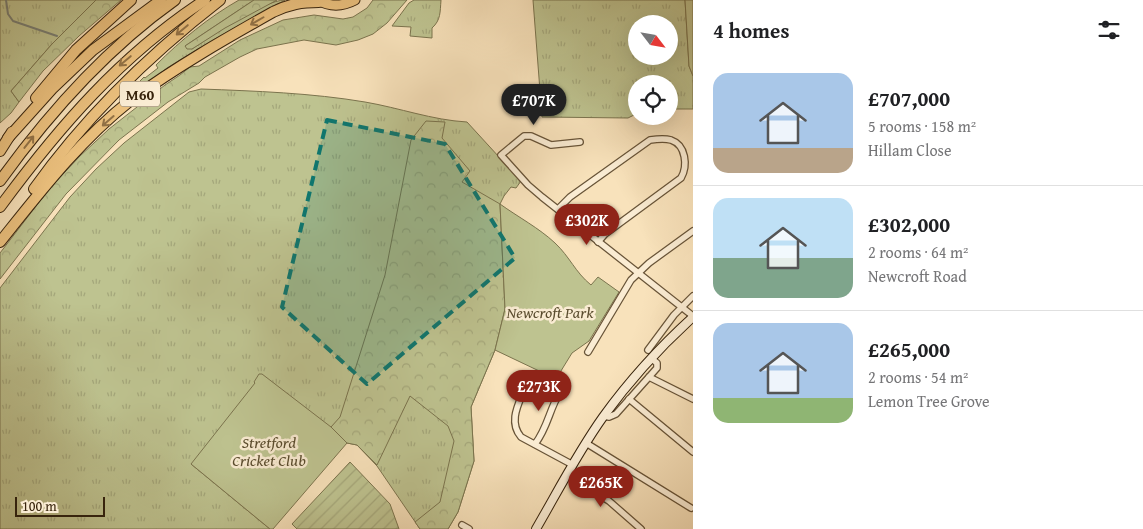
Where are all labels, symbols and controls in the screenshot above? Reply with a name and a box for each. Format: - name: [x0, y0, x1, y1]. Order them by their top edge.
- north arrow: [628, 15, 678, 65]
- map controls: [628, 15, 678, 125]
- text: 4 homes: [713, 15, 789, 46]
- one-way arrow: [251, 16, 265, 26]
- icon: filters: [1095, 16, 1123, 44]
- one-way arrow: [176, 25, 189, 36]
- one-way arrow: [119, 56, 132, 67]
- button: locate: [628, 75, 678, 125]
- road number: M60: [120, 82, 160, 106]
- text: £707,000: [868, 83, 950, 114]
- pin: £707K: [499, 84, 569, 126]
- text: £707K: [512, 88, 556, 112]
- icon: home: [753, 93, 813, 153]
- text: 5 rooms · 158 m²: [868, 114, 976, 138]
- one-way arrow: [102, 115, 115, 126]
- one-way arrow: [24, 136, 35, 149]
- text: Hillam Close: [868, 138, 951, 162]
- pin: £302K: [552, 204, 622, 246]
- text: £302K: [565, 208, 609, 232]
- text: £302,000: [868, 209, 950, 240]
- icon: home: [753, 218, 813, 278]
- text: 2 rooms · 64 m²: [868, 240, 968, 264]
- text: Newcroft Road: [868, 264, 967, 288]
- park label: Newcroft Park: [506, 300, 594, 324]
- text: £265,000: [868, 334, 950, 365]
- icon: home: [753, 343, 813, 403]
- text: 2 rooms · 54 m²: [868, 365, 968, 389]
- pin: £273K: [504, 370, 574, 412]
- text: £273K: [517, 374, 561, 398]
- text: Lemon Tree Grove: [868, 389, 990, 413]
- park label: Stretford Cricket Club: [232, 430, 306, 472]
- pin: £265K: [566, 466, 636, 508]
- text: £265K: [579, 470, 623, 494]
- scale bar: [15, 494, 105, 517]
- text: 100 m: [22, 496, 57, 516]

